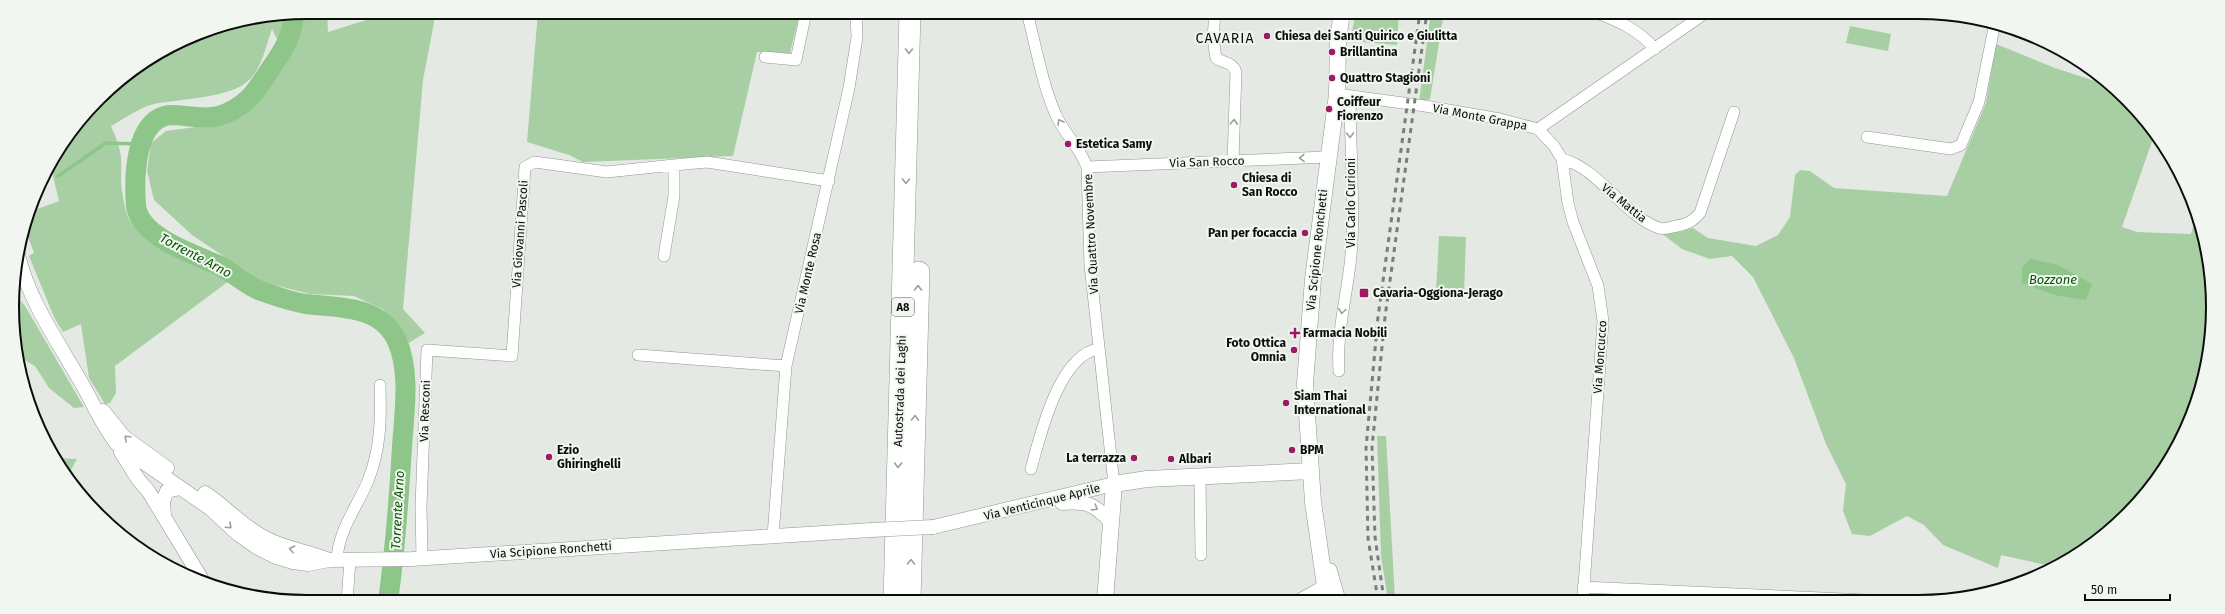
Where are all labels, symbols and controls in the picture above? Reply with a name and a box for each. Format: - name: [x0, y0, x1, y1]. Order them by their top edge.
- place label: Chiesa dei Santi Quirico e Giulitta: [1275, 29, 1458, 43]
- district label: CAVARIA: [1196, 30, 1254, 47]
- marker: Chiesa dei Santi Quirico e Giulitta: [1262, 31, 1272, 41]
- place label: Brillantina: [1340, 45, 1398, 59]
- marker: Brillantina: [1327, 47, 1337, 57]
- one-way arrow: [905, 48, 914, 54]
- place label: Quattro Stagioni: [1340, 71, 1430, 85]
- marker: Quattro Stagioni: [1327, 73, 1337, 83]
- place label: Coiffeur Fiorenzo: [1337, 95, 1383, 123]
- street label: Via Monte Grappa: [1432, 101, 1528, 133]
- marker: Coiffeur Fiorenzo: [1324, 104, 1334, 114]
- one-way arrow: [1057, 119, 1064, 126]
- one-way arrow: [1230, 119, 1239, 125]
- one-way arrow: [1346, 132, 1354, 138]
- place label: Estetica Samy: [1076, 137, 1153, 151]
- marker: Estetica Samy: [1063, 139, 1073, 149]
- street label: Via San Rocco: [1169, 154, 1245, 170]
- one-way arrow: [1299, 154, 1305, 162]
- street label: Via Carlo Curioni: [1344, 158, 1358, 248]
- place label: Chiesa di San Rocco: [1242, 171, 1297, 199]
- street label: Via Quattro Novembre: [1081, 173, 1101, 295]
- one-way arrow: [902, 178, 911, 184]
- street label: Via Giovanni Pascoli: [509, 180, 531, 288]
- marker: Chiesa di San Rocco: [1229, 180, 1239, 190]
- street label: Via Mattia: [1599, 180, 1649, 226]
- street label: Via Scipione Ronchetti: [1304, 189, 1330, 311]
- place label: Pan per focaccia: [1208, 226, 1297, 240]
- marker: Pan per focaccia: [1300, 228, 1310, 238]
- water label: Torrente Arno: [157, 230, 234, 281]
- street label: Via Monte Rosa: [792, 231, 824, 315]
- water label: Bozzone: [2029, 272, 2077, 287]
- one-way arrow: [914, 285, 922, 291]
- place label: Cavaria-Oggiona-Jerago: [1373, 286, 1503, 300]
- marker: Cavaria-Oggiona-Jerago: [1358, 287, 1370, 299]
- road number: A8: [892, 298, 914, 316]
- one-way arrow: [1338, 308, 1347, 314]
- street label: Via Moncucco: [1590, 320, 1610, 394]
- place label: Farmacia Nobili: [1303, 326, 1387, 340]
- marker: Farmacia Nobili: [1290, 328, 1300, 338]
- street label: Autostrada dei Laghi: [891, 335, 909, 447]
- place label: Foto Ottica Omnia: [1226, 336, 1286, 364]
- marker: Foto Ottica Omnia: [1289, 345, 1299, 355]
- street label: Via Resconi: [417, 380, 433, 442]
- place label: Siam Thai International: [1294, 389, 1366, 417]
- marker: Siam Thai International: [1281, 398, 1291, 408]
- one-way arrow: [911, 415, 919, 421]
- one-way arrow: [124, 436, 132, 443]
- place label: Ezio Ghiringhelli: [557, 443, 621, 471]
- place label: BPM: [1300, 443, 1324, 457]
- marker: BPM: [1287, 445, 1297, 455]
- place label: La terrazza: [1066, 451, 1126, 465]
- marker: Ezio Ghiringhelli: [544, 452, 554, 462]
- place label: Albari: [1178, 452, 1211, 466]
- marker: La terrazza: [1129, 453, 1139, 463]
- marker: Albari: [1166, 454, 1176, 464]
- one-way arrow: [894, 462, 902, 468]
- water label: Torrente Arno: [388, 470, 407, 550]
- street label: Via Venticinque Aprile: [982, 481, 1102, 523]
- one-way arrow: [1091, 503, 1098, 510]
- one-way arrow: [224, 522, 232, 529]
- street label: Via Scipione Ronchetti: [490, 539, 612, 561]
- one-way arrow: [289, 545, 295, 553]
- one-way arrow: [907, 559, 915, 565]
- scale bar: [2085, 576, 2170, 602]
- text: 50 m: [2091, 583, 2117, 597]

